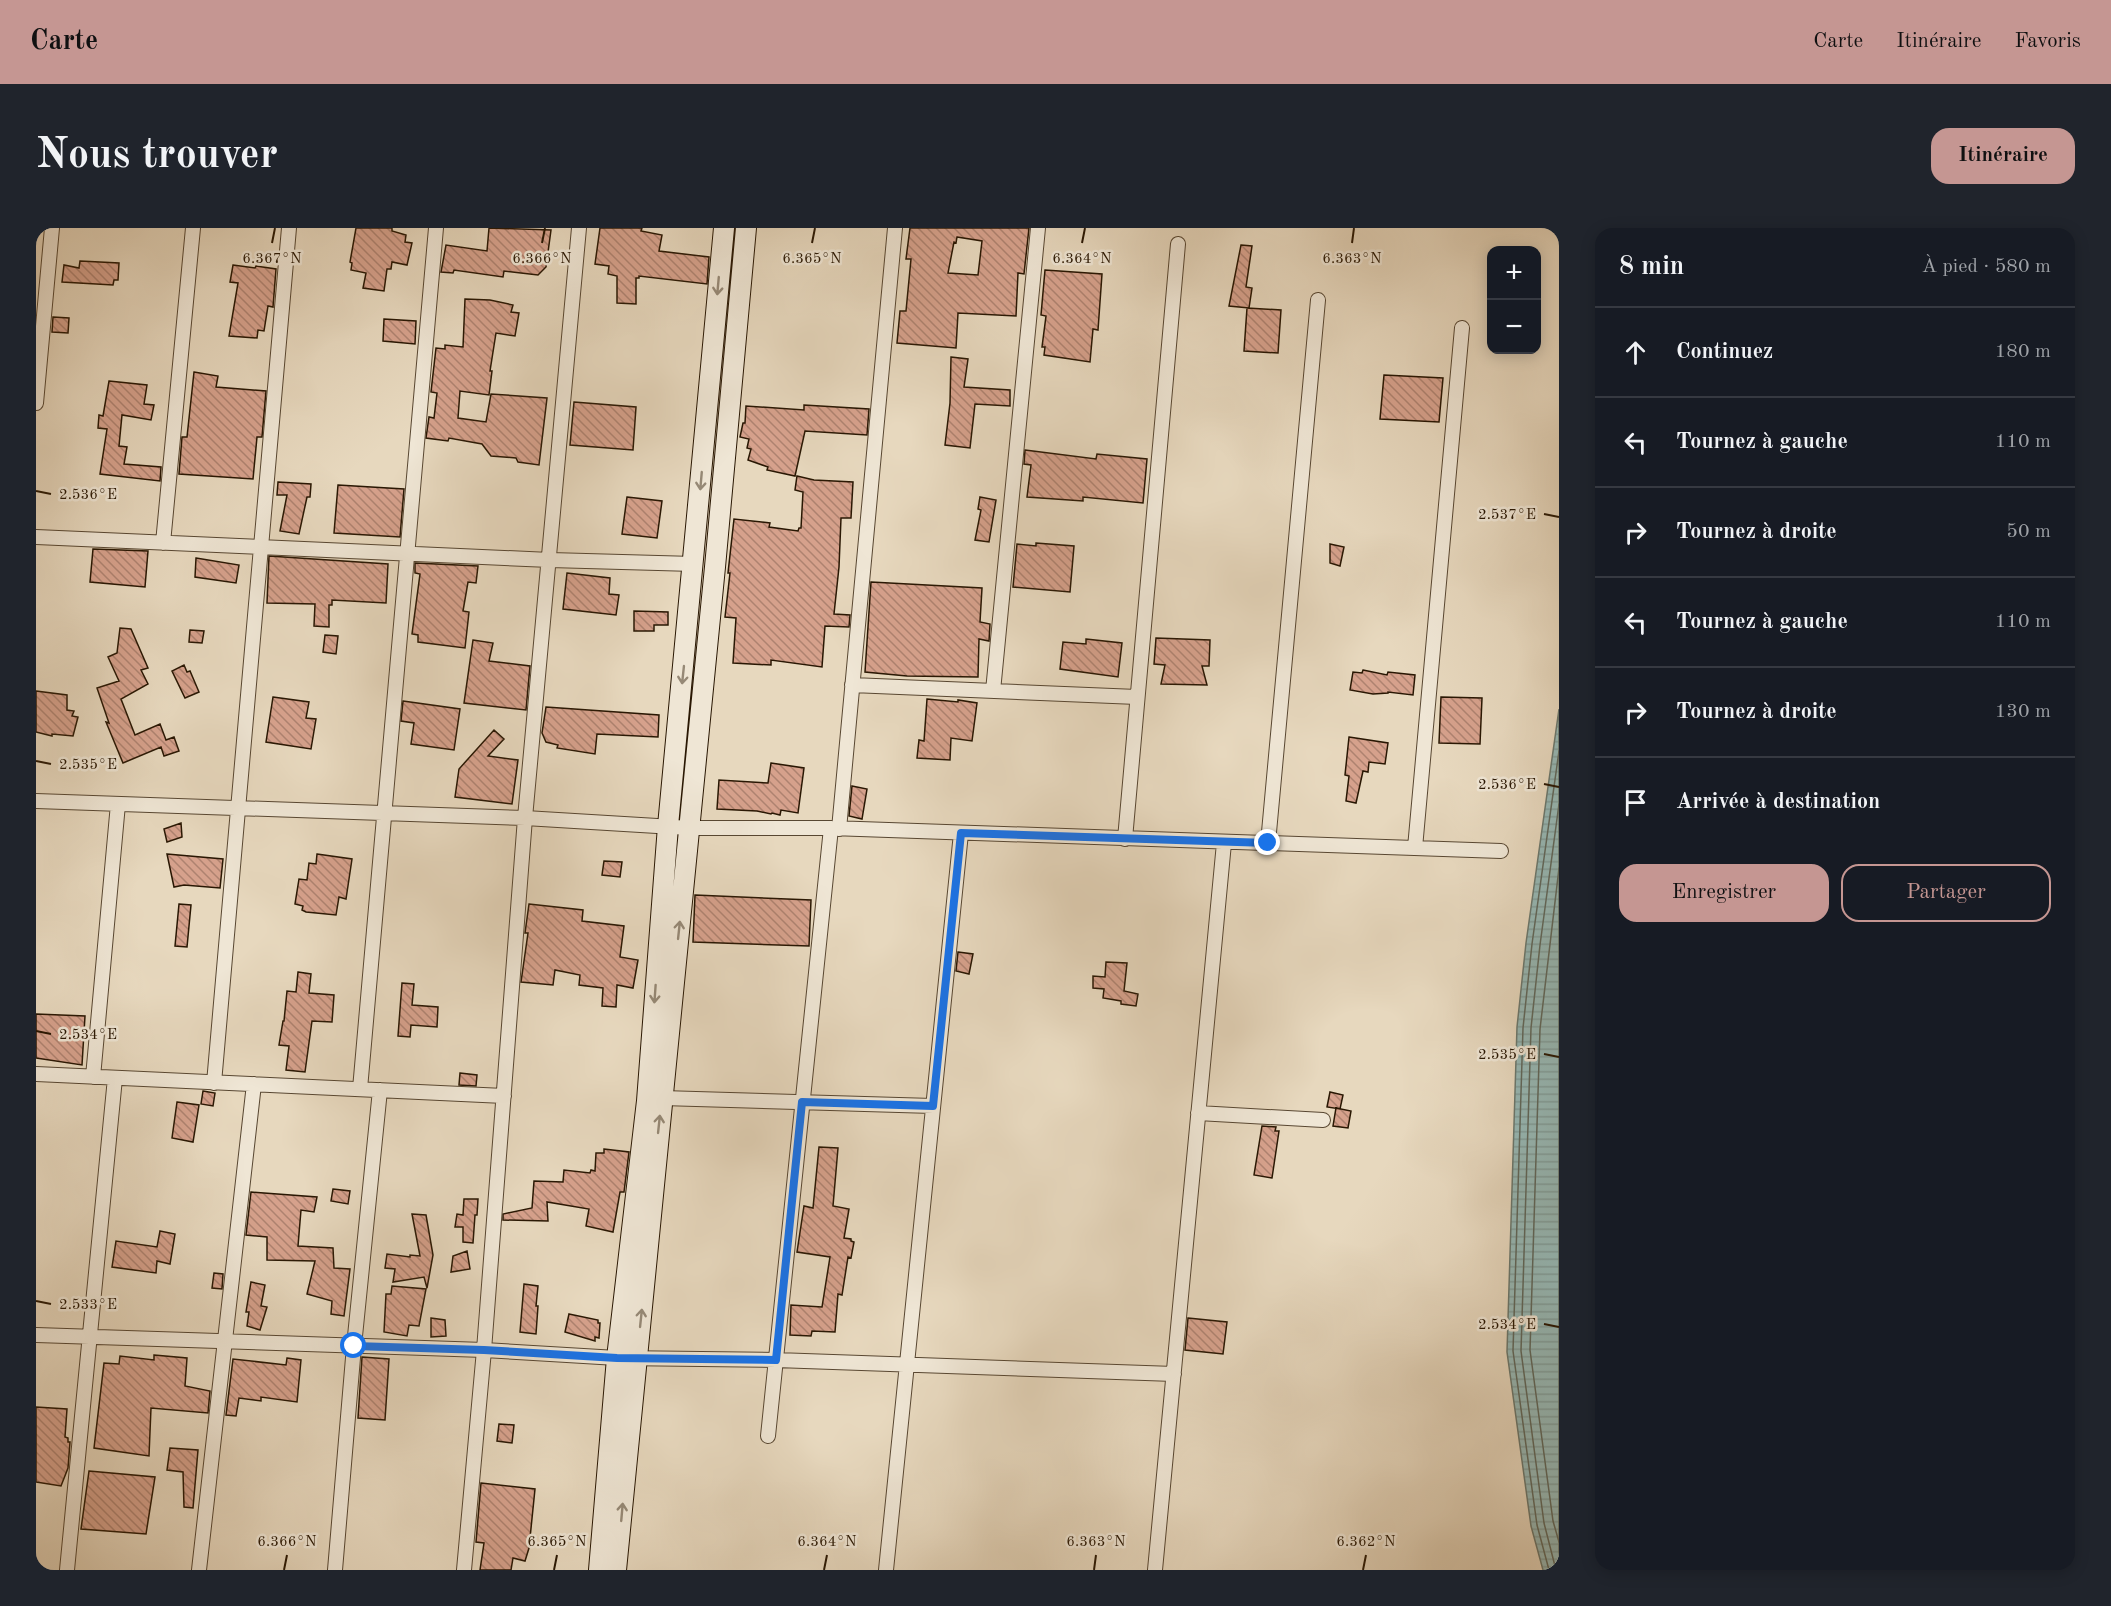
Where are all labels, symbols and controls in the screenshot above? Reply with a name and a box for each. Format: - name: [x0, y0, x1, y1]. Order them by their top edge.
- text: Carte: [30, 28, 98, 56]
- text: Carte: [1813, 31, 1863, 52]
- text: Itinéraire: [1896, 31, 1982, 52]
- text: Favoris: [2015, 31, 2081, 52]
- button: Itinéraire: [1931, 128, 2075, 184]
- text: Nous trouver: [36, 135, 278, 177]
- map controls: [1487, 246, 1541, 354]
- button: +: [1487, 246, 1541, 300]
- text: 6.367°N: [242, 252, 302, 267]
- text: 6.366°N: [512, 252, 572, 267]
- text: 6.365°N: [782, 252, 842, 267]
- text: 6.364°N: [1052, 252, 1112, 267]
- text: 6.363°N: [1322, 252, 1382, 267]
- text: 8 min: [1619, 254, 1684, 280]
- text: À pied · 580 m: [1922, 257, 2051, 277]
- one-way arrow: [712, 276, 723, 296]
- button: −: [1487, 300, 1541, 354]
- icon: ahead: [1619, 336, 1652, 369]
- text: Continuez: [1676, 341, 1773, 363]
- text: 180 m: [1995, 342, 2051, 362]
- icon: left: [1619, 426, 1652, 459]
- text: Tournez à gauche: [1676, 431, 1848, 453]
- text: 110 m: [1995, 432, 2051, 452]
- one-way arrow: [695, 470, 706, 490]
- text: 2.536°E: [59, 488, 117, 503]
- text: 2.537°E: [1478, 508, 1536, 523]
- icon: right: [1619, 516, 1652, 549]
- text: Tournez à droite: [1676, 521, 1837, 543]
- text: 50 m: [2006, 522, 2051, 542]
- icon: left: [1619, 606, 1652, 639]
- text: Tournez à gauche: [1676, 611, 1848, 633]
- text: 110 m: [1995, 612, 2051, 632]
- one-way arrow: [677, 664, 688, 684]
- icon: right: [1619, 696, 1652, 729]
- text: Tournez à droite: [1676, 701, 1837, 723]
- text: 130 m: [1995, 702, 2051, 722]
- text: 2.535°E: [59, 758, 117, 773]
- text: 2.536°E: [1478, 778, 1536, 793]
- icon: arrive: [1619, 786, 1652, 819]
- text: Arrivée à destination: [1676, 791, 1880, 813]
- route end: [1254, 829, 1280, 855]
- button: Enregistrer: [1619, 864, 1829, 922]
- button: Partager: [1841, 864, 2051, 922]
- one-way arrow: [674, 920, 685, 940]
- one-way arrow: [649, 984, 660, 1004]
- text: 2.534°E: [59, 1028, 117, 1043]
- text: 2.535°E: [1478, 1048, 1536, 1063]
- one-way arrow: [654, 1114, 665, 1134]
- text: 2.533°E: [59, 1298, 117, 1313]
- one-way arrow: [636, 1308, 647, 1328]
- text: 2.534°E: [1478, 1318, 1536, 1333]
- route start: [340, 1332, 366, 1358]
- one-way arrow: [617, 1502, 628, 1522]
- text: 6.366°N: [257, 1535, 317, 1550]
- text: 6.365°N: [527, 1535, 587, 1550]
- text: 6.364°N: [797, 1535, 857, 1550]
- text: 6.363°N: [1066, 1535, 1126, 1550]
- text: 6.362°N: [1336, 1535, 1396, 1550]

